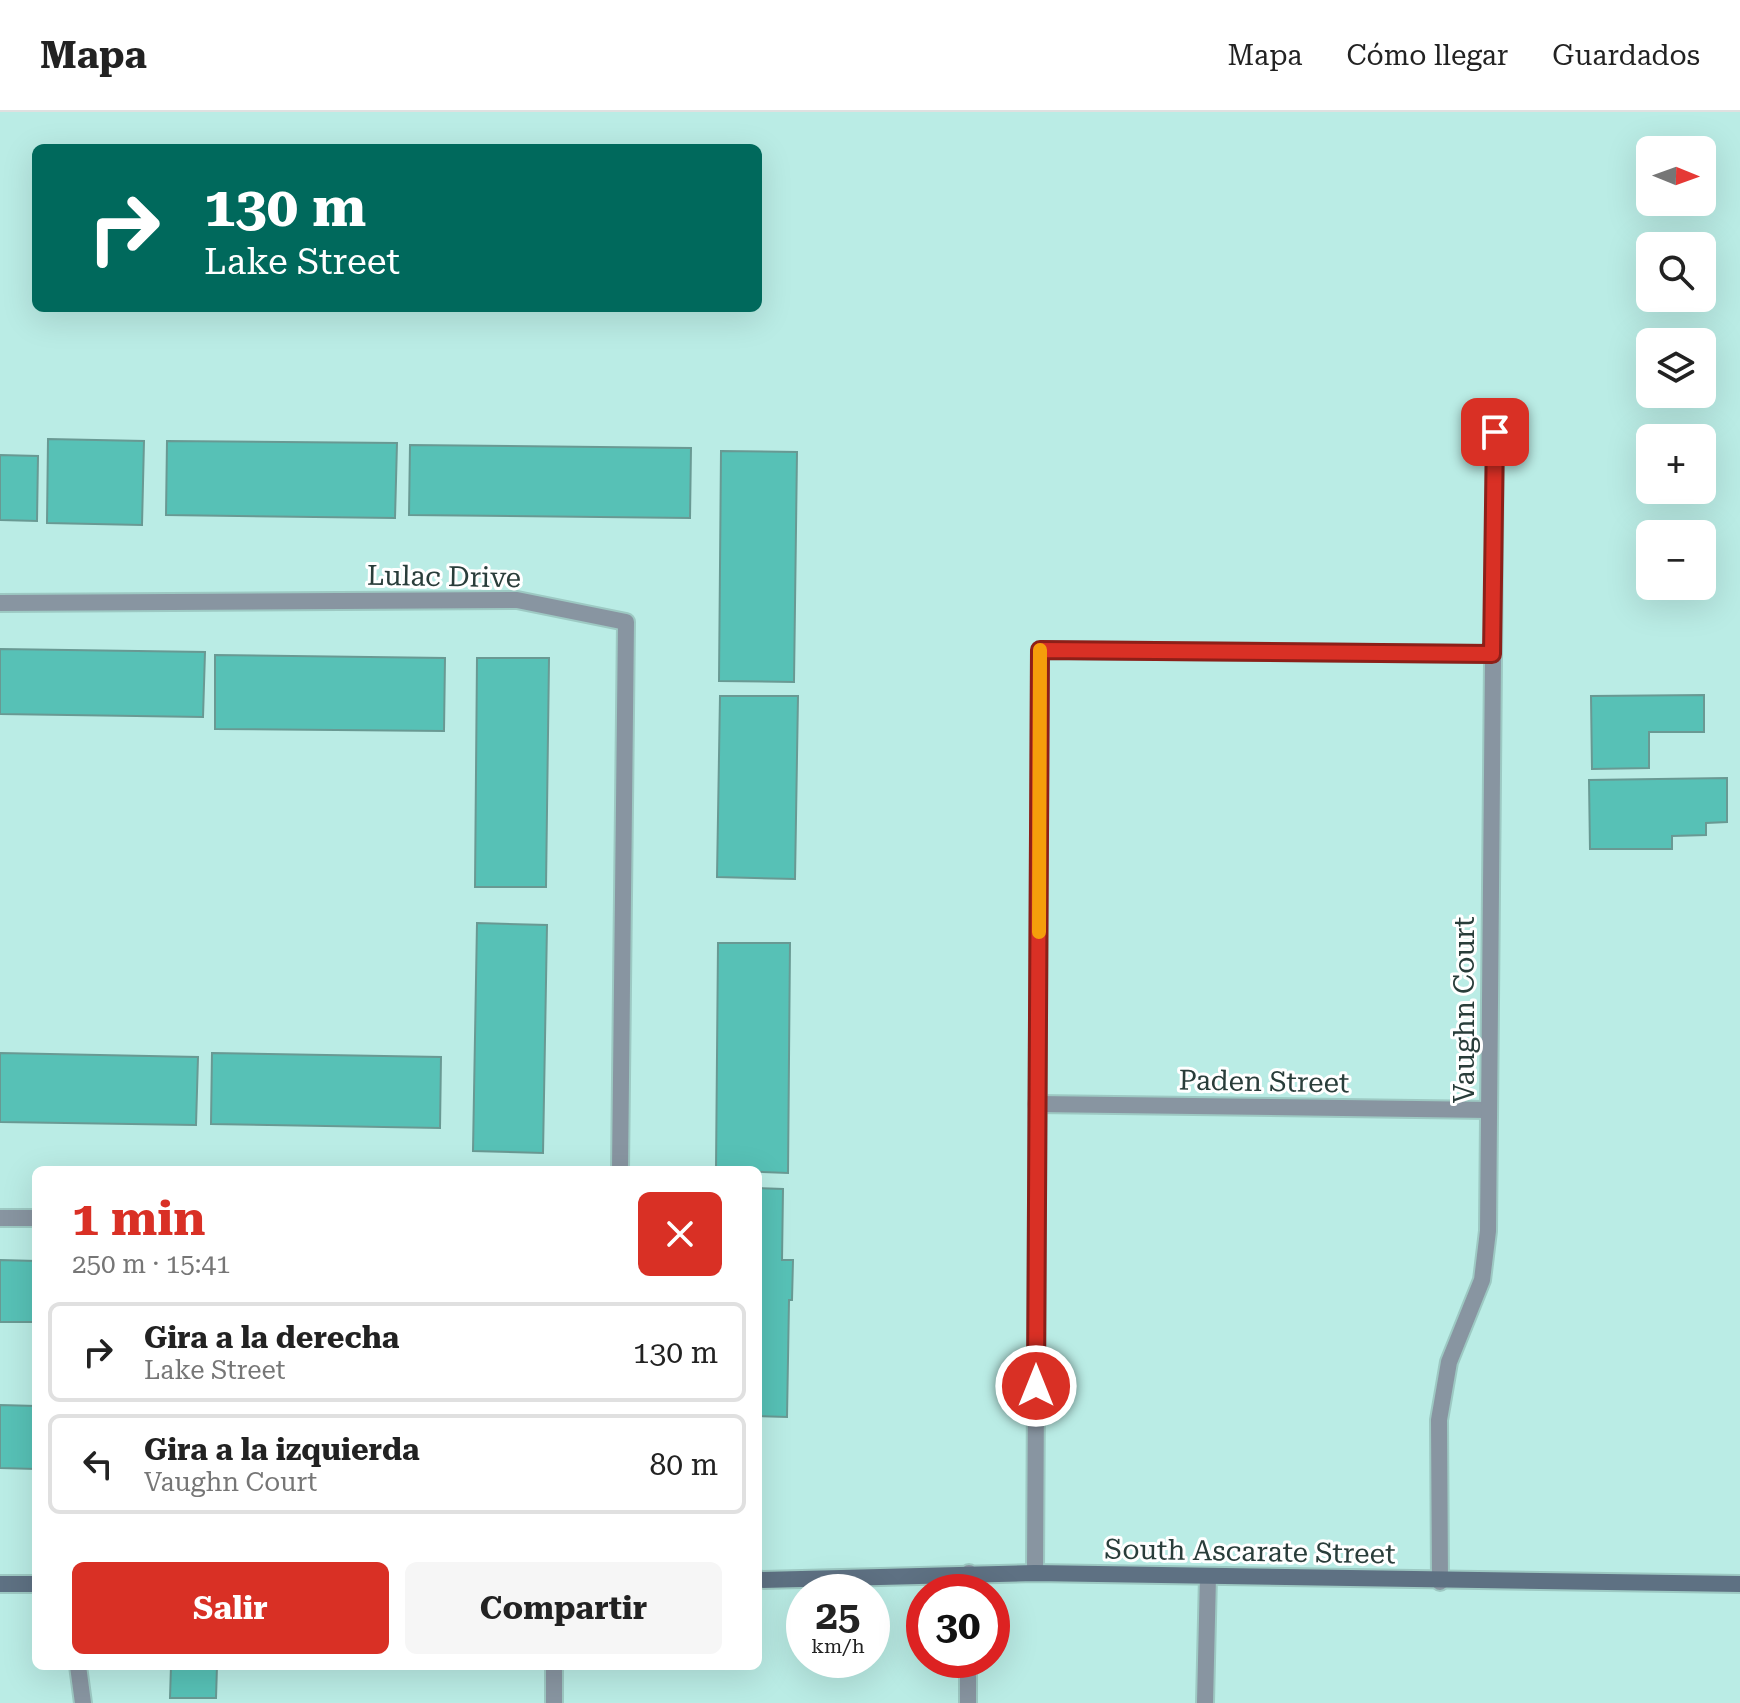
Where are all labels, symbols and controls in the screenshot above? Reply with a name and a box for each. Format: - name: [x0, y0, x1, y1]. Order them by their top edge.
- text: Mapa: [40, 33, 147, 77]
- text: Mapa: [1228, 39, 1302, 72]
- text: Cómo llegar: [1346, 39, 1508, 72]
- text: Guardados: [1552, 39, 1700, 72]
- north arrow: [1636, 136, 1716, 216]
- map controls: [1636, 136, 1716, 600]
- text: 130 m: [204, 174, 366, 240]
- icon: right: [72, 176, 176, 280]
- button: search: [1636, 232, 1716, 312]
- text: Lake Street: [204, 241, 400, 283]
- button: layers: [1636, 328, 1716, 408]
- pin: [1461, 398, 1529, 466]
- icon: arrive: [1473, 410, 1517, 454]
- button: +: [1636, 424, 1716, 504]
- button: −: [1636, 520, 1716, 600]
- street label: Lulac Drive: [367, 559, 521, 594]
- street label: Vaughn Court: [1448, 917, 1481, 1103]
- street label: Paden Street: [1178, 1064, 1350, 1099]
- text: 1 min: [72, 1191, 205, 1247]
- button: close: [638, 1192, 722, 1276]
- text: 250 m · 15:41: [72, 1249, 231, 1279]
- text: Gira a la derecha: [144, 1320, 399, 1355]
- icon: right: [76, 1330, 120, 1374]
- text: 130 m: [633, 1335, 718, 1370]
- position arrow: [994, 1344, 1078, 1428]
- text: Lake Street: [144, 1355, 286, 1385]
- text: Gira a la izquierda: [144, 1432, 420, 1467]
- icon: left: [76, 1442, 120, 1486]
- text: 80 m: [649, 1447, 718, 1482]
- text: Vaughn Court: [144, 1467, 317, 1497]
- street label: South Ascarate Street: [1104, 1532, 1396, 1571]
- button: Salir: [72, 1562, 389, 1654]
- button: Compartir: [405, 1562, 722, 1654]
- speed limit sign: 30: [906, 1574, 1010, 1678]
- text: 25: [816, 1592, 860, 1639]
- text: km/h: [811, 1634, 865, 1658]

